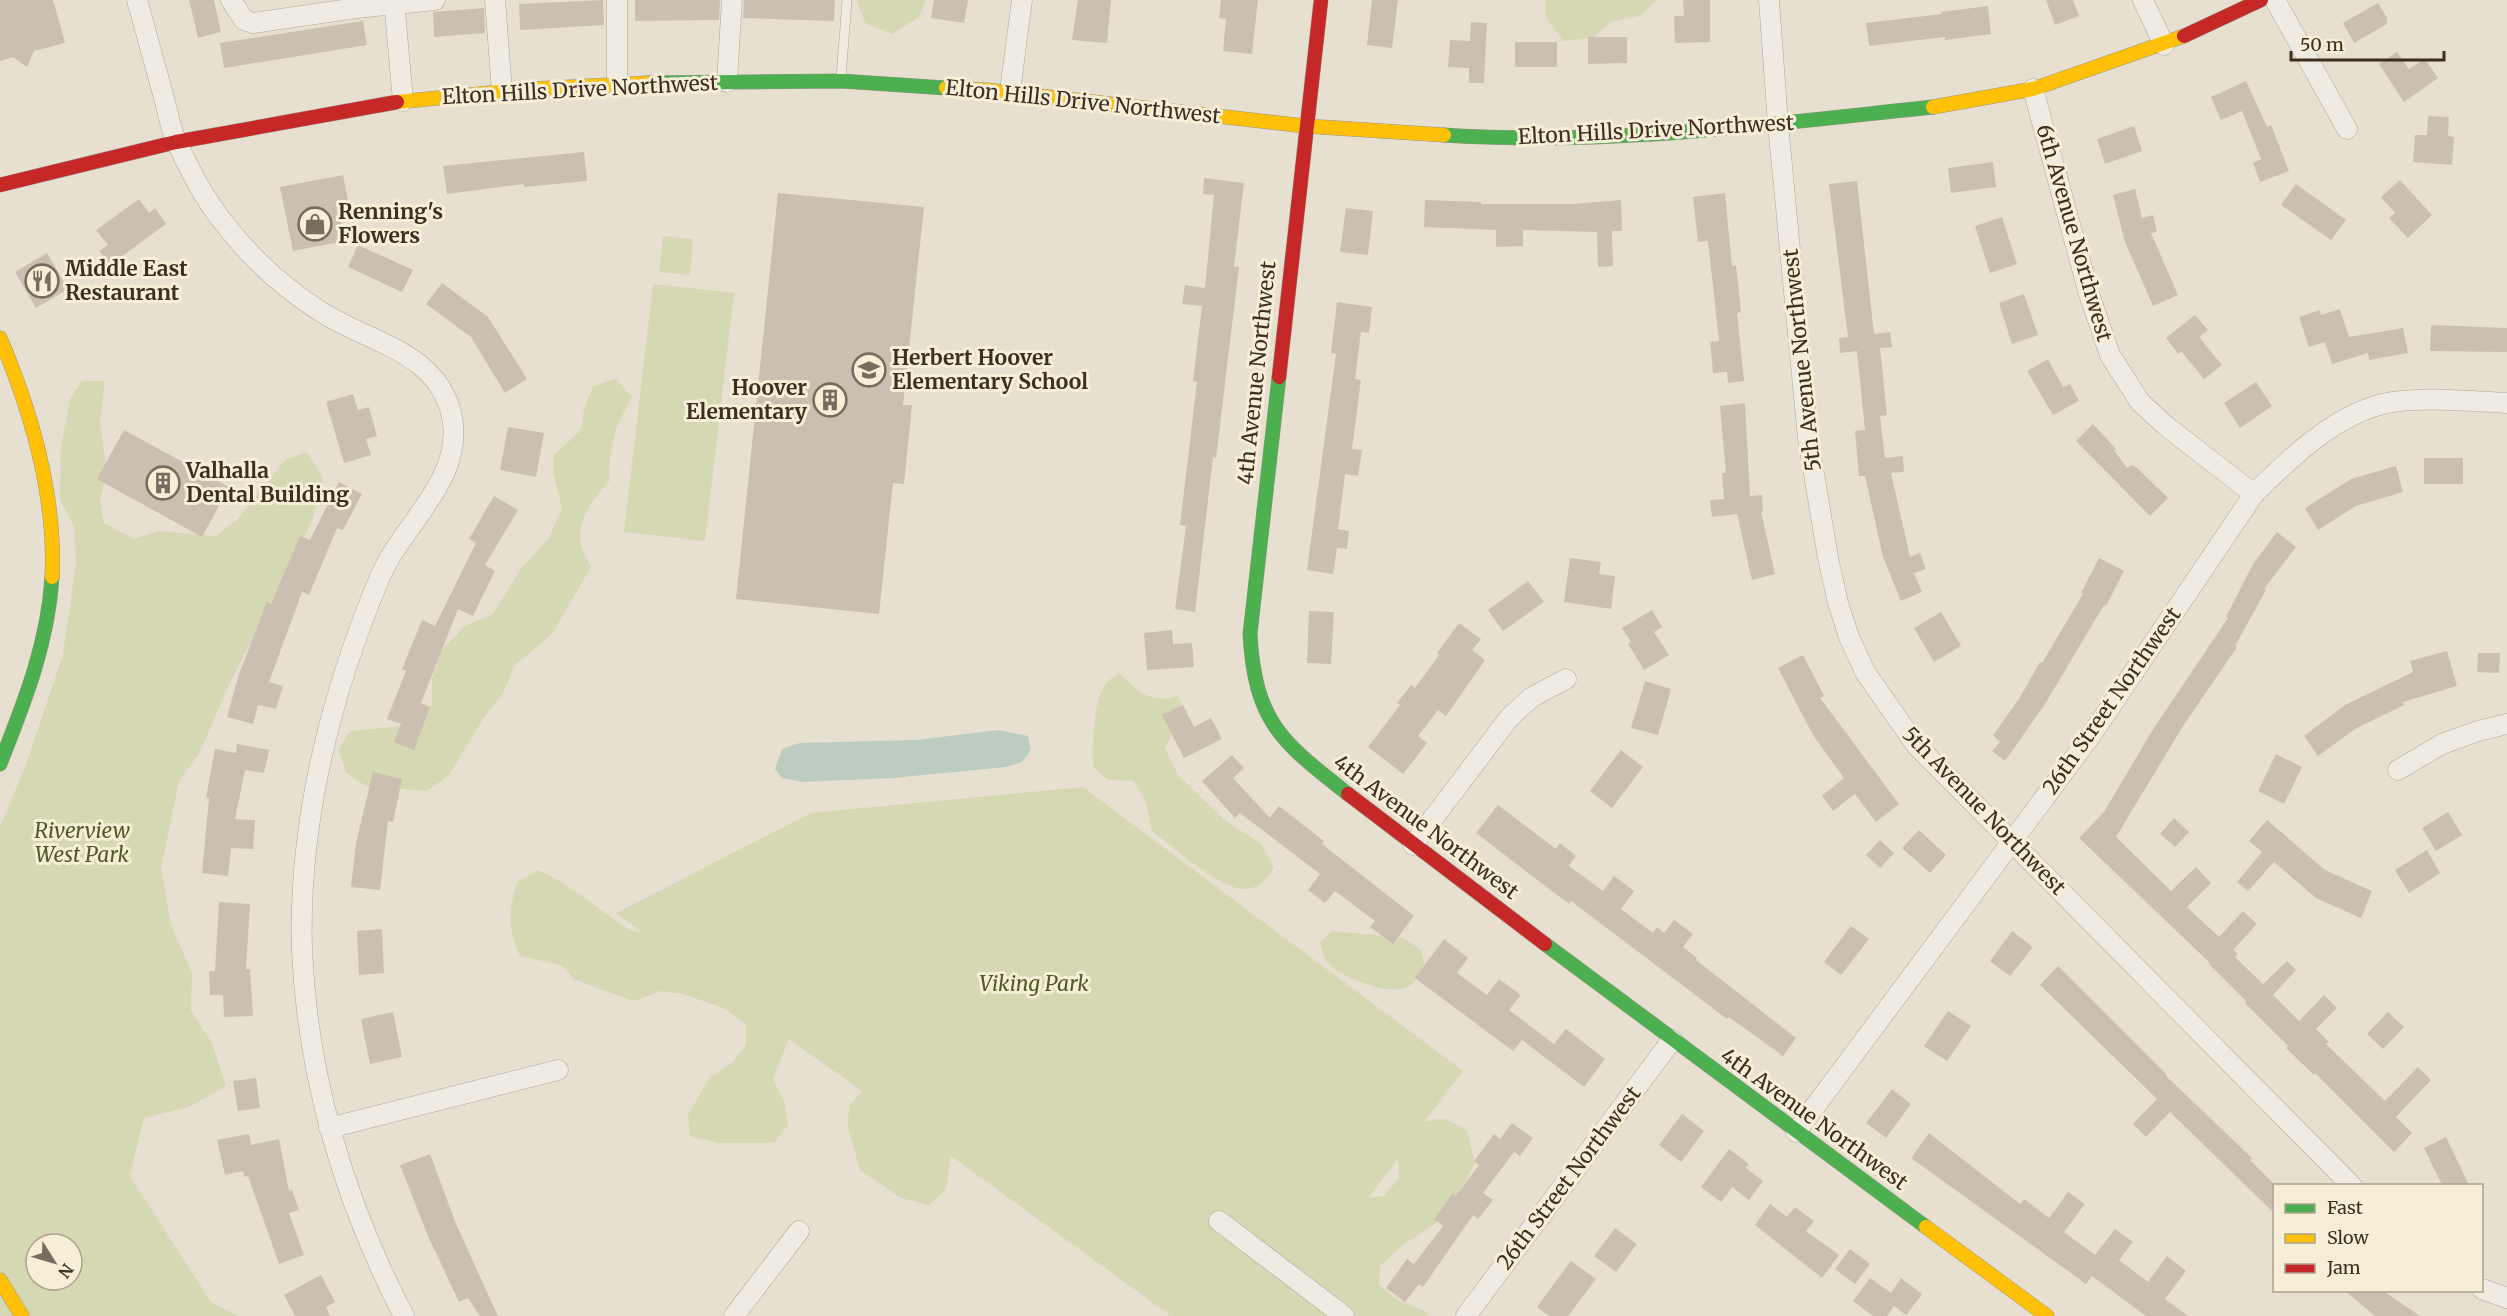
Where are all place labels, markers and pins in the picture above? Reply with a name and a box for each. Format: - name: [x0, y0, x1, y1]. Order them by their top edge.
- place label: Renning's Flowers: [338, 198, 443, 249]
- shop icon: Renning's Flowers: [297, 206, 333, 242]
- place label: Middle East Restaurant: [65, 255, 188, 306]
- restaurant icon: Middle East Restaurant: [24, 263, 60, 299]
- place label: Herbert Hoover Elementary School: [892, 344, 1088, 395]
- school or university icon: Herbert Hoover Elementary School: [851, 352, 887, 388]
- place label: Hoover Elementary: [686, 374, 808, 425]
- building icon: Hoover Elementary: [812, 382, 848, 418]
- place label: Valhalla Dental Building: [185, 457, 349, 508]
- building icon: Valhalla Dental Building: [145, 465, 181, 501]

